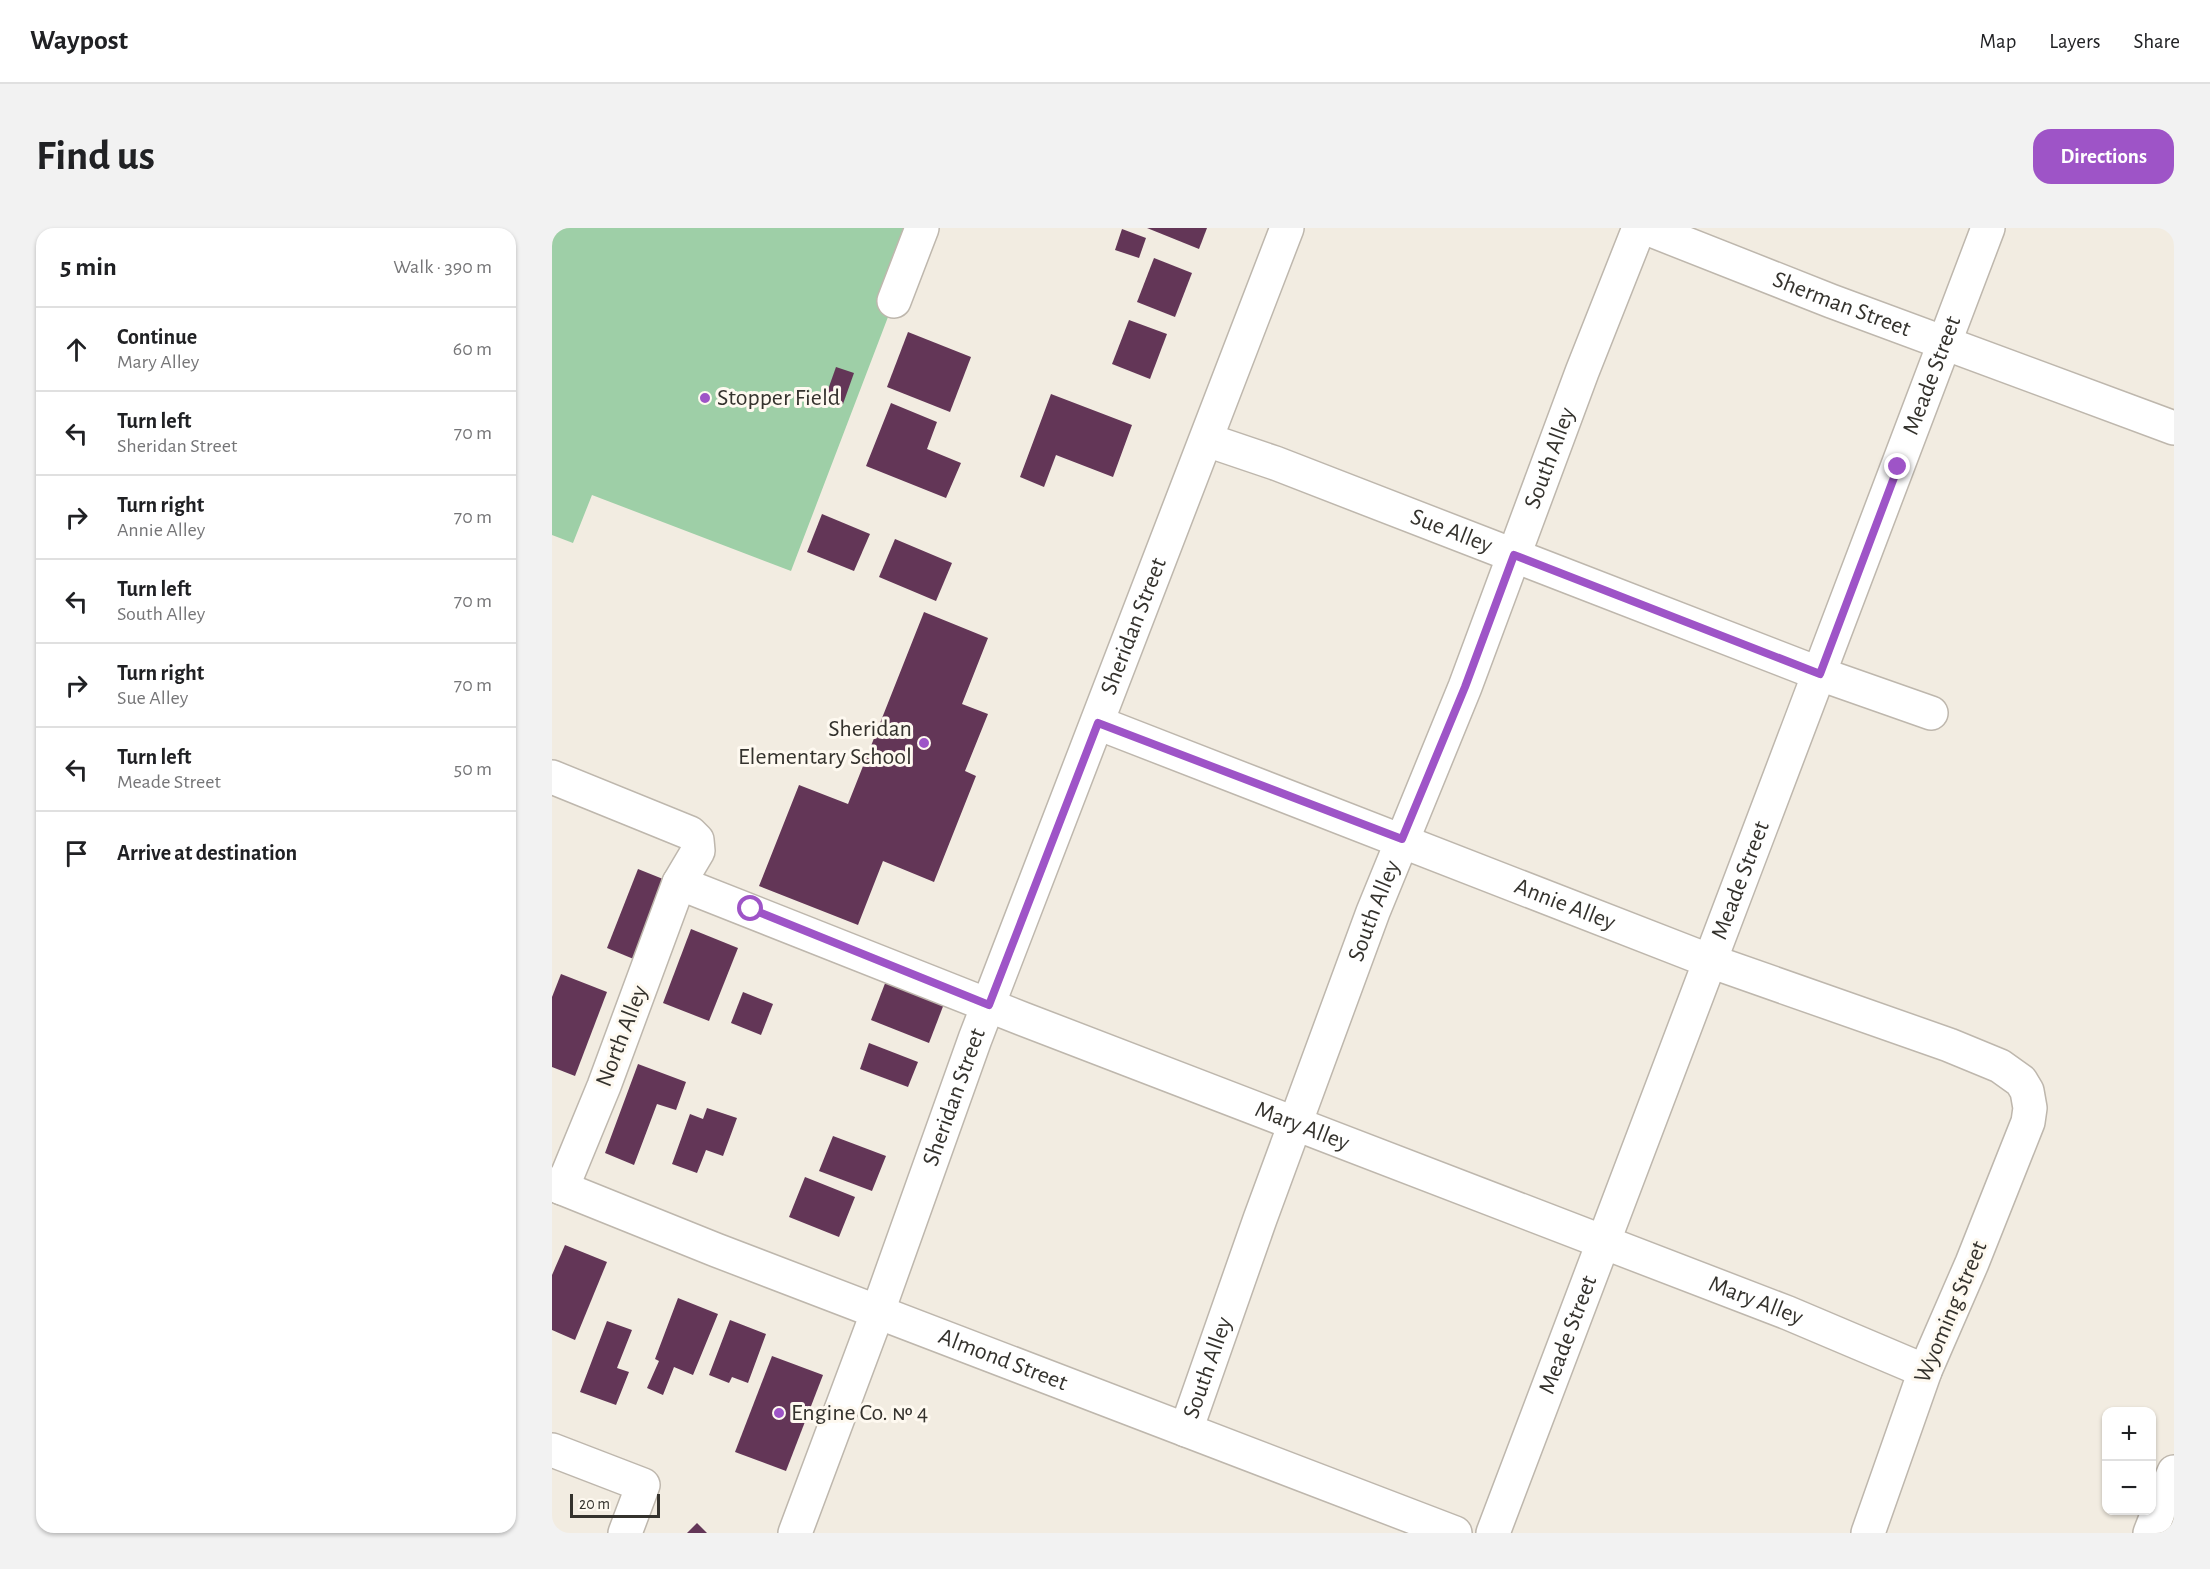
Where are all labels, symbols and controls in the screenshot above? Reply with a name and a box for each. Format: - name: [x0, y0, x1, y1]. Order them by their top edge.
- text: Waypost: [30, 27, 128, 55]
- text: Map: [1980, 31, 2016, 52]
- text: Layers: [2049, 31, 2100, 52]
- text: Share: [2133, 31, 2180, 52]
- button: Directions: [2033, 129, 2174, 184]
- text: Find us: [36, 135, 155, 177]
- text: 5 min: [60, 254, 117, 280]
- text: Walk · 390 m: [393, 257, 492, 277]
- street label: Sherman Street: [1769, 267, 1914, 341]
- street label: Meade Street: [1899, 313, 1966, 438]
- text: Continue: [117, 326, 197, 348]
- icon: ahead: [60, 333, 93, 366]
- text: 60 m: [453, 339, 492, 359]
- text: Mary Alley: [117, 352, 199, 372]
- place label: Stopper Field: [717, 386, 840, 410]
- marker: Stopper Field: [698, 391, 712, 405]
- street label: South Alley: [1520, 404, 1580, 512]
- text: Turn left: [117, 410, 191, 432]
- icon: left: [60, 417, 93, 450]
- text: 70 m: [454, 423, 492, 443]
- text: Sheridan Street: [117, 436, 237, 456]
- route end: [1884, 453, 1910, 479]
- text: Turn right: [117, 494, 204, 516]
- icon: right: [60, 501, 93, 534]
- street label: Sue Alley: [1407, 505, 1496, 558]
- text: 70 m: [454, 507, 492, 527]
- text: Annie Alley: [117, 520, 205, 540]
- street label: Sheridan Street: [1097, 554, 1171, 698]
- text: Turn left: [117, 578, 191, 600]
- icon: left: [60, 585, 93, 618]
- text: 70 m: [454, 591, 492, 611]
- text: South Alley: [117, 604, 205, 624]
- text: Turn right: [117, 662, 204, 684]
- icon: right: [60, 669, 93, 702]
- text: 70 m: [454, 675, 492, 695]
- text: Sue Alley: [117, 688, 188, 708]
- place label: Sheridan Elementary School: [738, 717, 912, 769]
- marker: Sheridan Elementary School: [917, 736, 931, 750]
- text: Turn left: [117, 746, 191, 768]
- icon: left: [60, 753, 93, 786]
- text: 50 m: [454, 759, 492, 779]
- text: Meade Street: [117, 772, 221, 792]
- street label: Meade Street: [1707, 818, 1774, 943]
- icon: arrive: [60, 837, 93, 870]
- text: Arrive at destination: [117, 842, 297, 864]
- street label: South Alley: [1344, 857, 1405, 965]
- street label: Annie Alley: [1511, 874, 1619, 935]
- route start: [737, 895, 763, 921]
- street label: North Alley: [592, 982, 652, 1090]
- street label: Sheridan Street: [919, 1025, 990, 1169]
- street label: Mary Alley: [1252, 1097, 1353, 1155]
- street label: Wyoming Street: [1910, 1237, 1992, 1387]
- street label: Meade Street: [1535, 1272, 1602, 1397]
- street label: Mary Alley: [1705, 1272, 1806, 1330]
- street label: South Alley: [1179, 1314, 1237, 1422]
- street label: Almond Street: [935, 1324, 1071, 1395]
- place label: Engine Co. № 4: [791, 1401, 928, 1425]
- marker: Engine Co. № 4: [772, 1406, 786, 1420]
- map controls: [2102, 1407, 2156, 1515]
- button: +: [2102, 1407, 2156, 1461]
- button: −: [2102, 1461, 2156, 1515]
- scale bar: [570, 1491, 660, 1518]
- text: 20 m: [579, 1496, 610, 1512]

